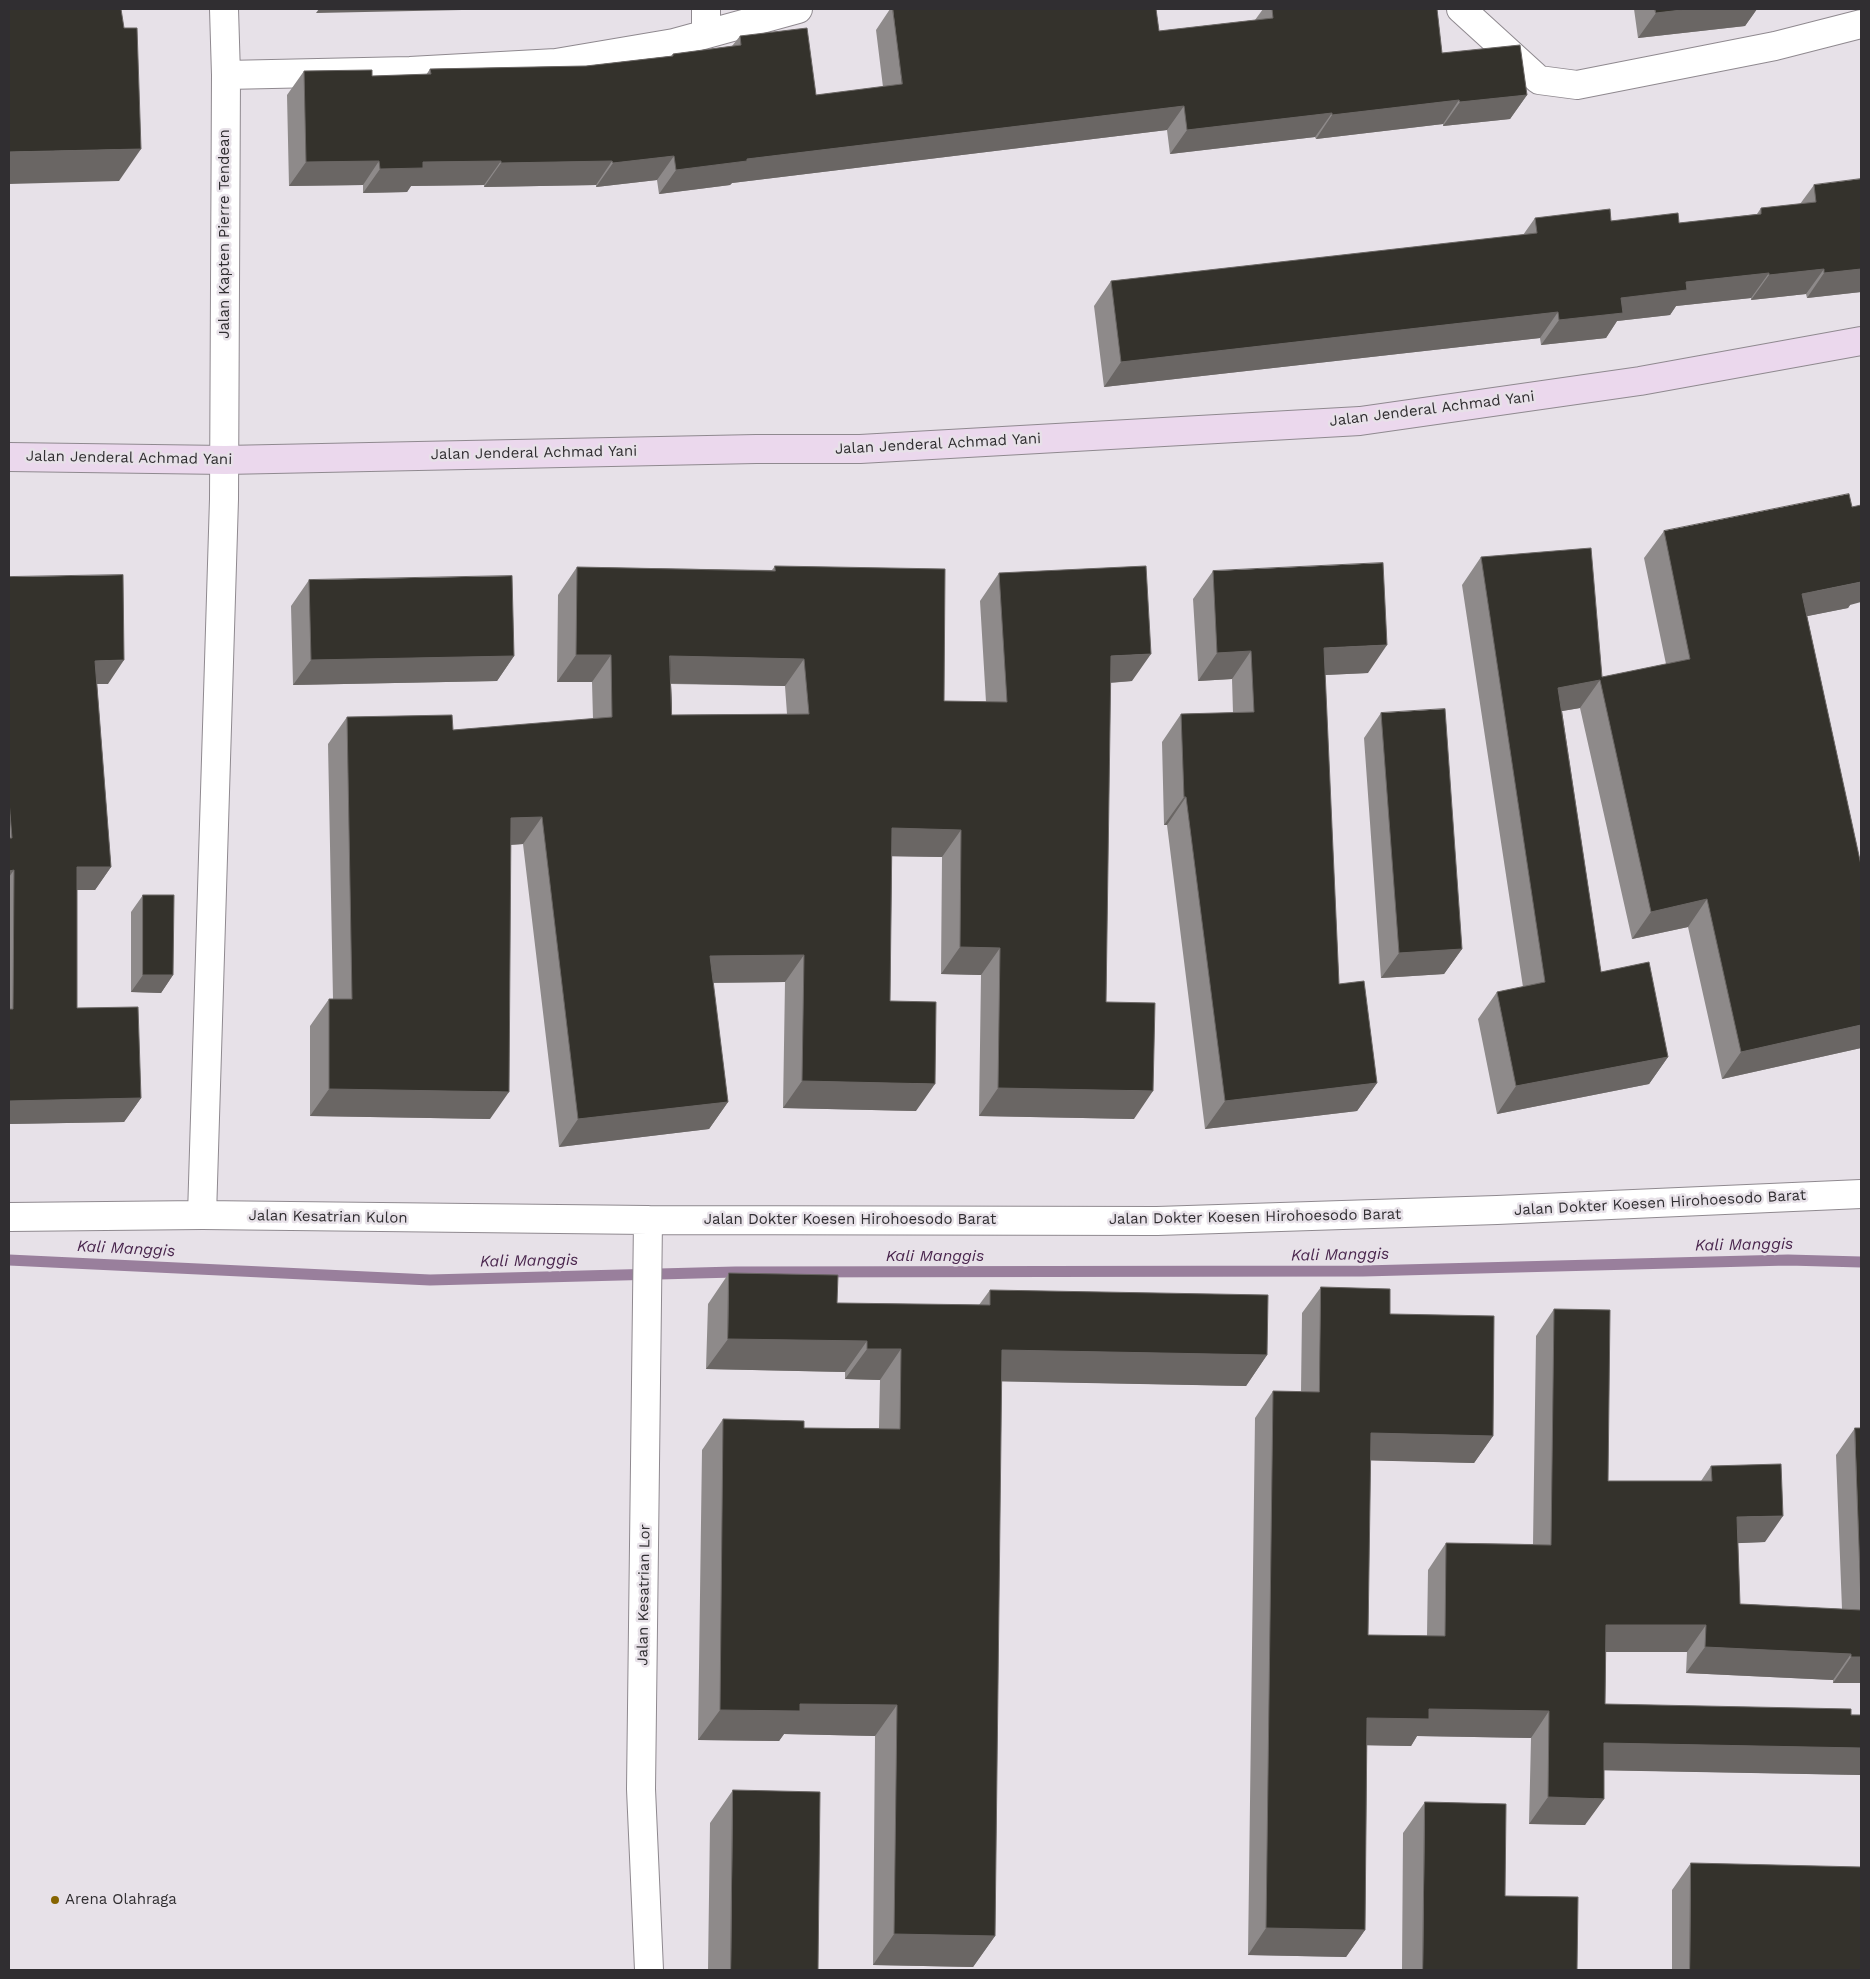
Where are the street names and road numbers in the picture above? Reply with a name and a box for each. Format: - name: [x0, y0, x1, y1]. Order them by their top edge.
- street label: Jalan Kapten Pierre Tendean: [216, 129, 234, 339]
- street label: Jalan Jenderal Achmad Yani: [1328, 387, 1536, 431]
- street label: Jalan Jenderal Achmad Yani: [834, 430, 1042, 458]
- street label: Jalan Jenderal Achmad Yani: [431, 442, 637, 464]
- street label: Jalan Jenderal Achmad Yani: [26, 447, 232, 469]
- street label: Jalan Dokter Koesen Hirohoesodo Barat: [1514, 1186, 1806, 1220]
- street label: Jalan Dokter Koesen Hirohoesodo Barat: [1109, 1205, 1401, 1229]
- street label: Jalan Kesatrian Kulon: [248, 1207, 408, 1227]
- street label: Jalan Dokter Koesen Hirohoesodo Barat: [704, 1211, 996, 1229]
- street label: Jalan Kesatrian Lor: [634, 1524, 654, 1666]

